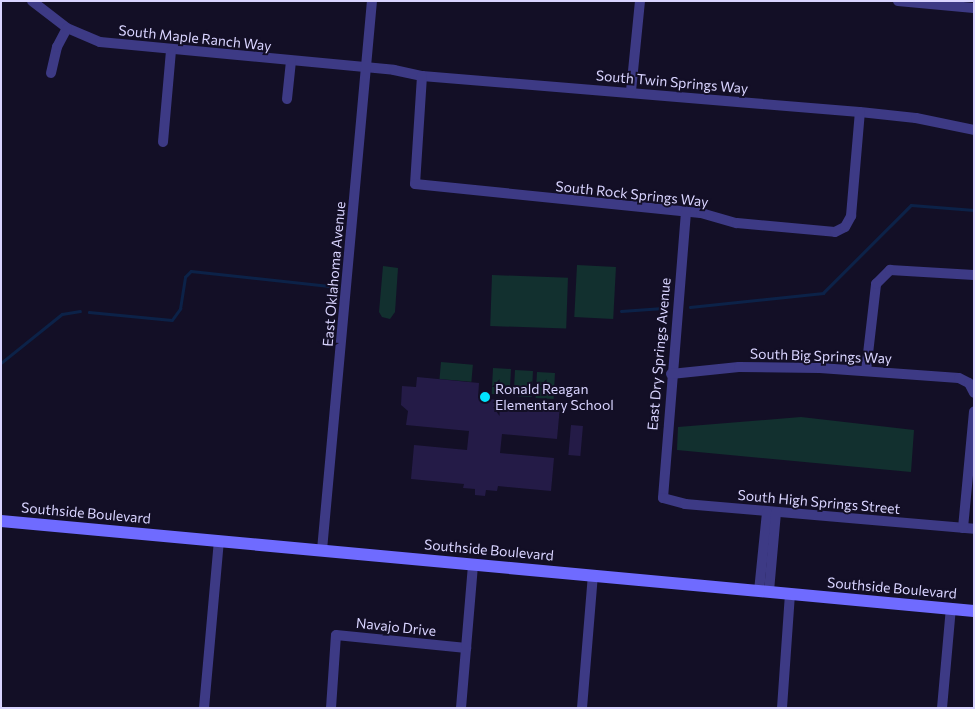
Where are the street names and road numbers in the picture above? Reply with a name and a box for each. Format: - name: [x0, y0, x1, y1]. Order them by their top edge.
- street label: South Maple Ranch Way: [118, 22, 272, 54]
- street label: South Twin Springs Way: [595, 67, 749, 97]
- street label: South Rock Springs Way: [555, 178, 709, 210]
- street label: East Oklahoma Avenue: [319, 201, 349, 347]
- street label: East Dry Springs Avenue: [644, 277, 674, 431]
- street label: South Big Springs Way: [750, 345, 892, 367]
- street label: South High Springs Street: [737, 487, 901, 517]
- street label: Southside Boulevard: [20, 499, 152, 527]
- street label: Southside Boulevard: [423, 536, 555, 564]
- street label: Southside Boulevard: [826, 574, 958, 602]
- street label: Navajo Drive: [355, 614, 437, 640]

